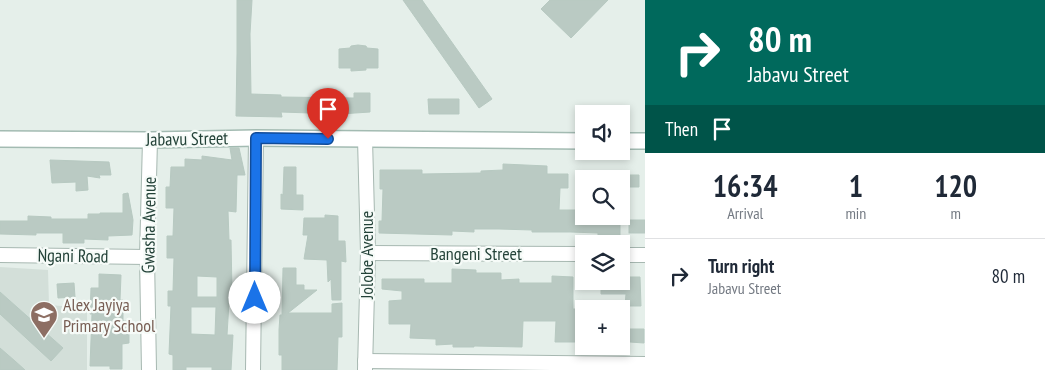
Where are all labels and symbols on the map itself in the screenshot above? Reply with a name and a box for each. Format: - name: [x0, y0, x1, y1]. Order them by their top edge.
- pin: [307, 88, 349, 139]
- street label: Jabavu Street: [145, 126, 228, 151]
- street label: Gwasha Avenue: [136, 176, 161, 274]
- street label: Jolobe Avenue: [355, 211, 378, 300]
- street label: Bangeni Street: [430, 242, 522, 265]
- street label: Ngani Road: [37, 243, 109, 268]
- position arrow: [228, 271, 280, 323]
- place label: Alex Jayiya Primary School: [63, 293, 156, 337]
- school or university icon: Alex Jayiya Primary School: [29, 300, 59, 339]

